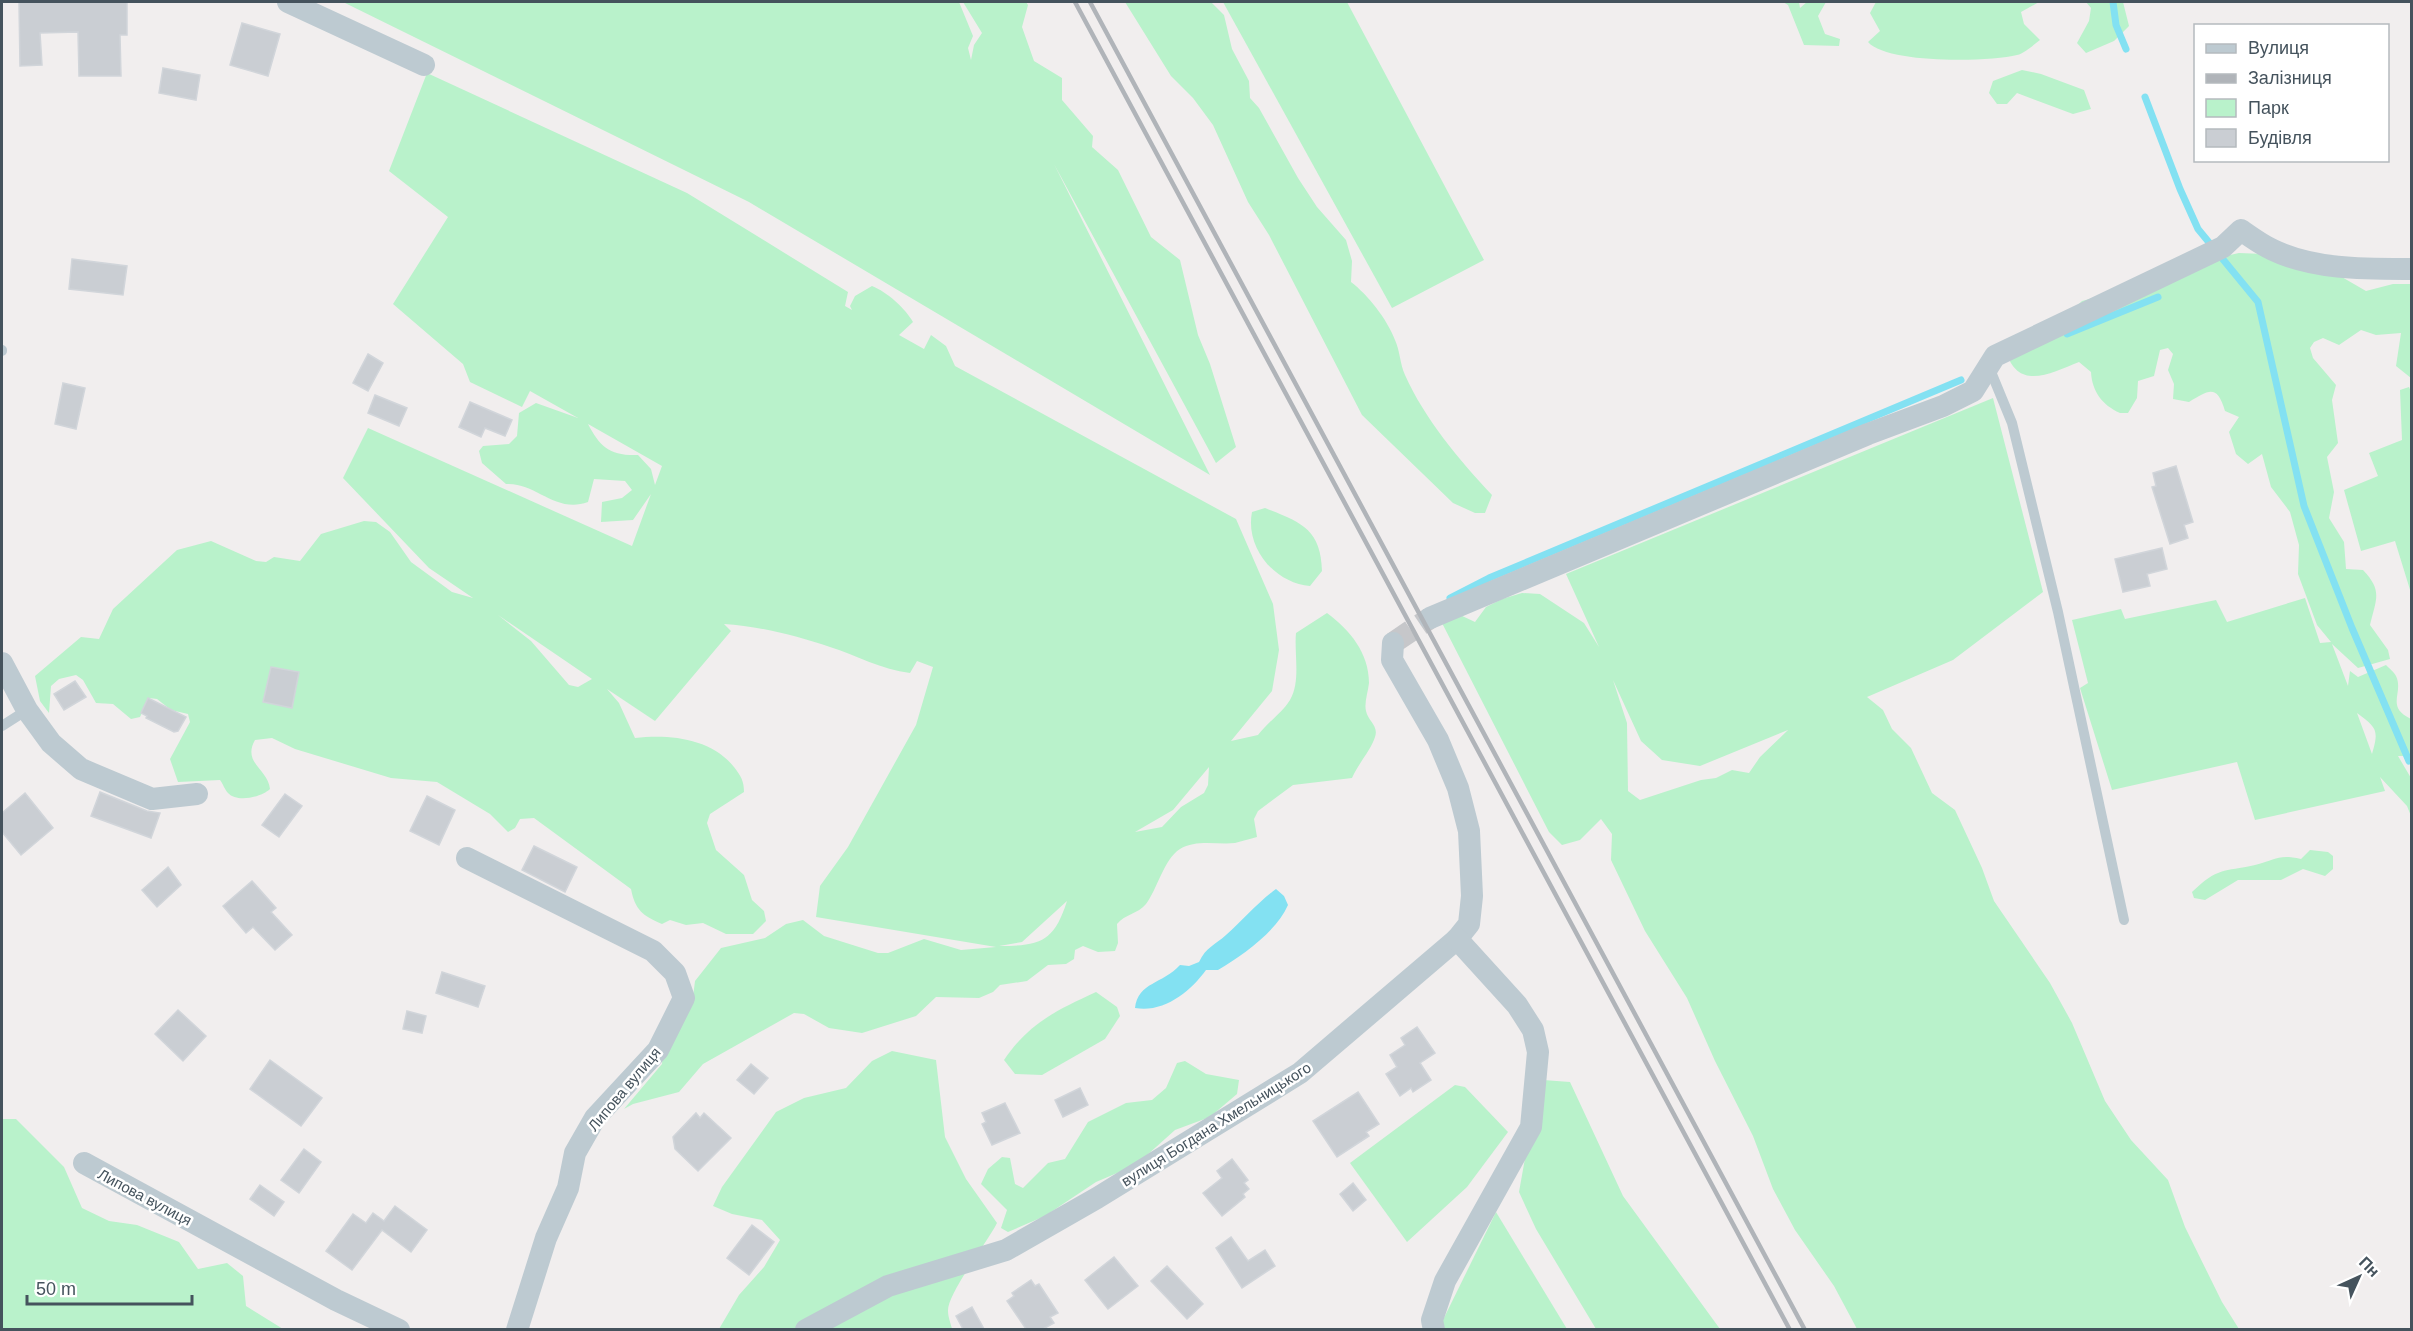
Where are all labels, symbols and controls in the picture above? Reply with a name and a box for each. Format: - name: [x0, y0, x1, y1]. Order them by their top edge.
- legend: [2194, 24, 2389, 162]
- text: Вулиця: [2248, 38, 2309, 58]
- text: Залізниця: [2248, 68, 2332, 88]
- text: Парк: [2248, 98, 2289, 118]
- text: Будівля: [2248, 128, 2312, 148]
- street label: Липова вулиця: [584, 1044, 664, 1134]
- street label: вулиця Богдана Хмельницького: [1118, 1058, 1314, 1190]
- street label: Липова вулиця: [95, 1165, 195, 1229]
- north arrow: [2329, 1247, 2389, 1307]
- text: Пн: [2356, 1253, 2383, 1280]
- scale bar: [27, 1268, 192, 1306]
- text: 50 m: [36, 1279, 76, 1299]

